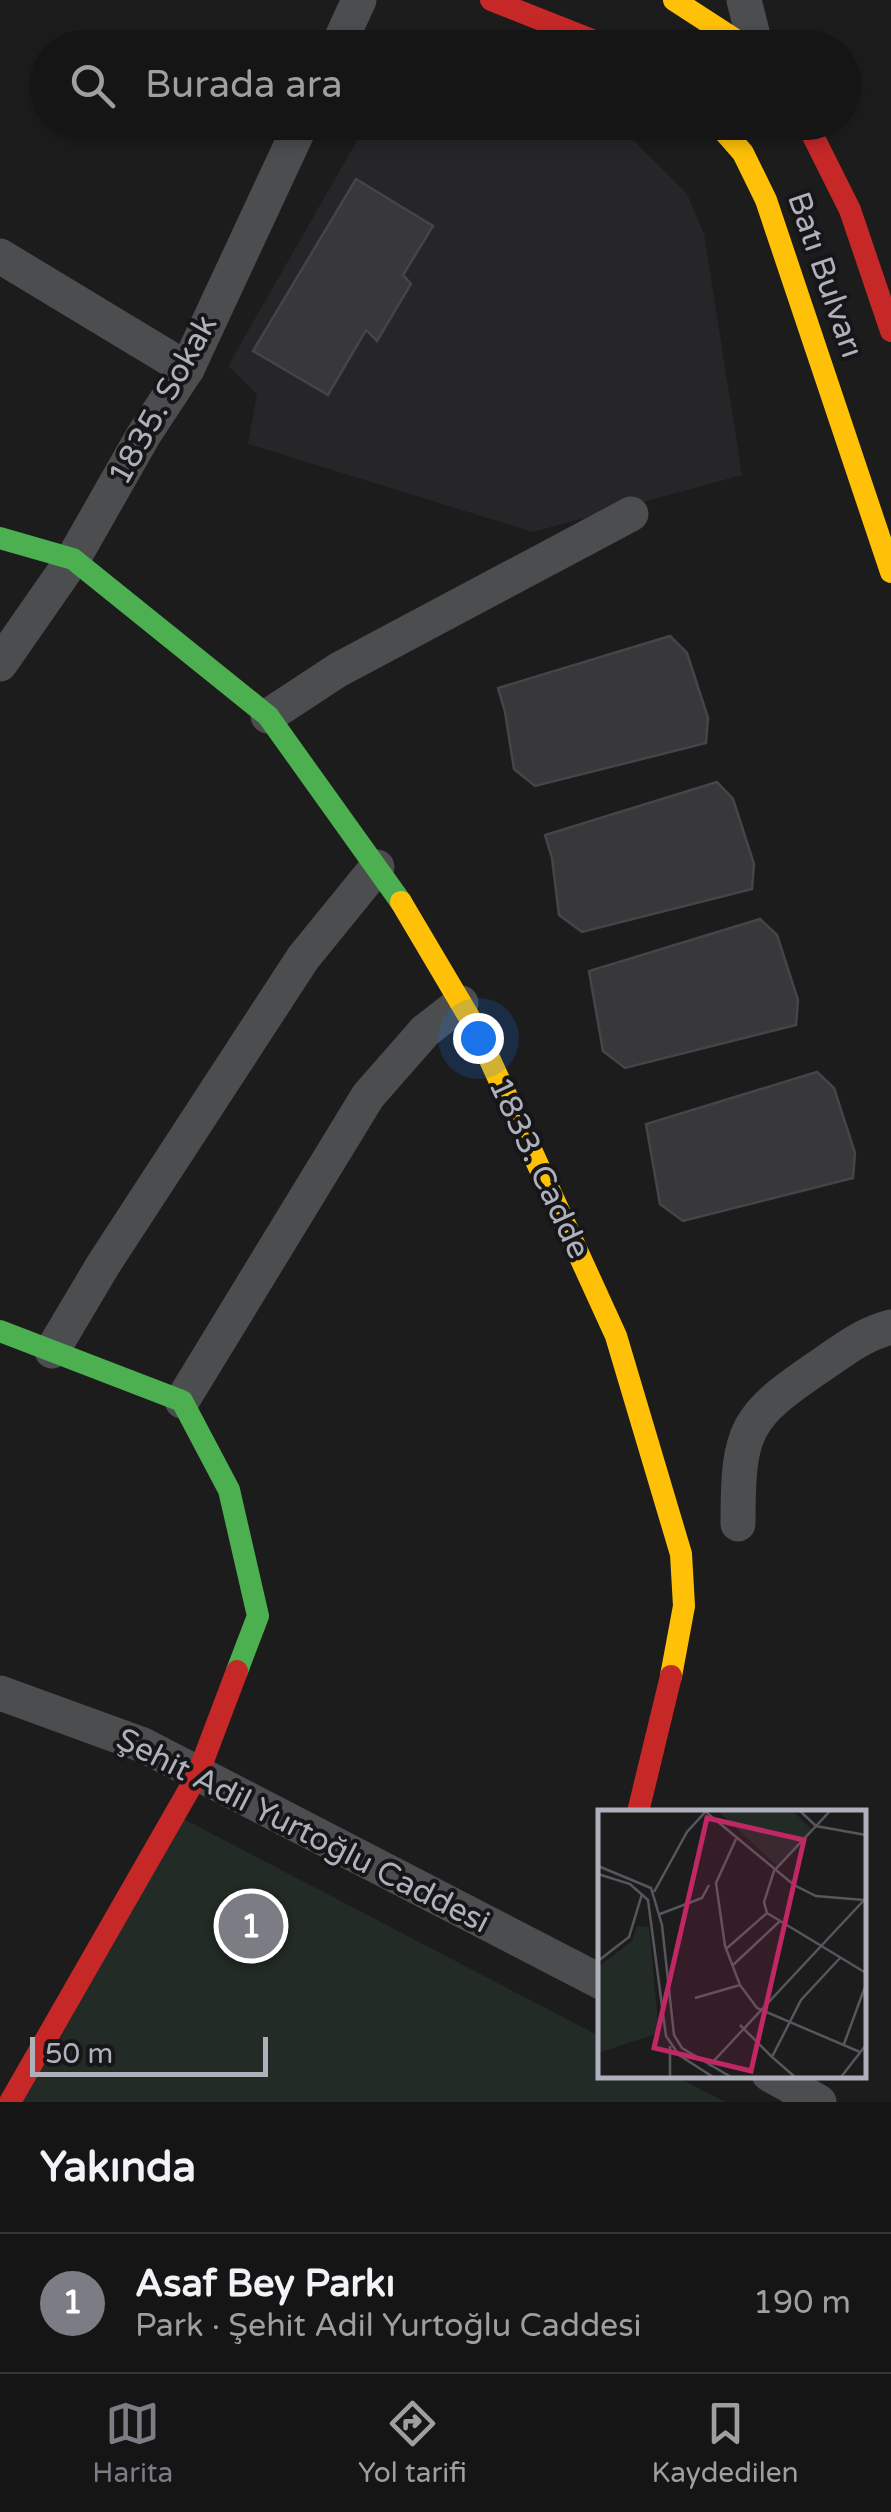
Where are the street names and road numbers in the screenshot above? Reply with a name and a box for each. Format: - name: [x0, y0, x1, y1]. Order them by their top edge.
- street label: Batı Bulvarı: [779, 187, 871, 363]
- street label: 1835. Sokak: [101, 308, 225, 492]
- street label: 1833. Cadde: [480, 1071, 598, 1265]
- street label: Şehit Adil Yurtoğlu Caddesi: [110, 1720, 496, 1942]

